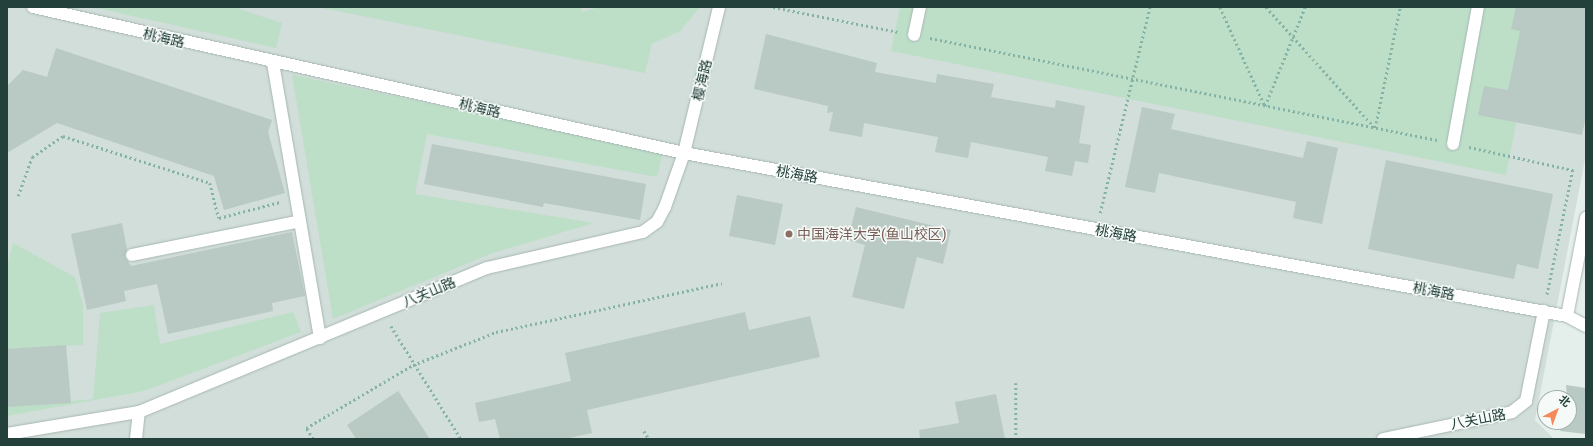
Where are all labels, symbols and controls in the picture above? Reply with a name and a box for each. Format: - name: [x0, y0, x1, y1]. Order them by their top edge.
- street label: 桃海路: [142, 25, 186, 51]
- street label: 樱海路: [689, 58, 715, 102]
- street label: 桃海路: [458, 95, 502, 121]
- street label: 桃海路: [775, 162, 819, 186]
- street label: 桃海路: [1094, 221, 1138, 245]
- place label: 中国海洋大学(鱼山校区): [797, 226, 947, 242]
- marker: 中国海洋大学(鱼山校区): [784, 229, 794, 239]
- street label: 八关山路: [400, 273, 458, 311]
- street label: 桃海路: [1412, 279, 1456, 303]
- north arrow: [1537, 390, 1577, 430]
- text: 北: [1556, 393, 1573, 410]
- street label: 八关山路: [1449, 405, 1507, 433]

